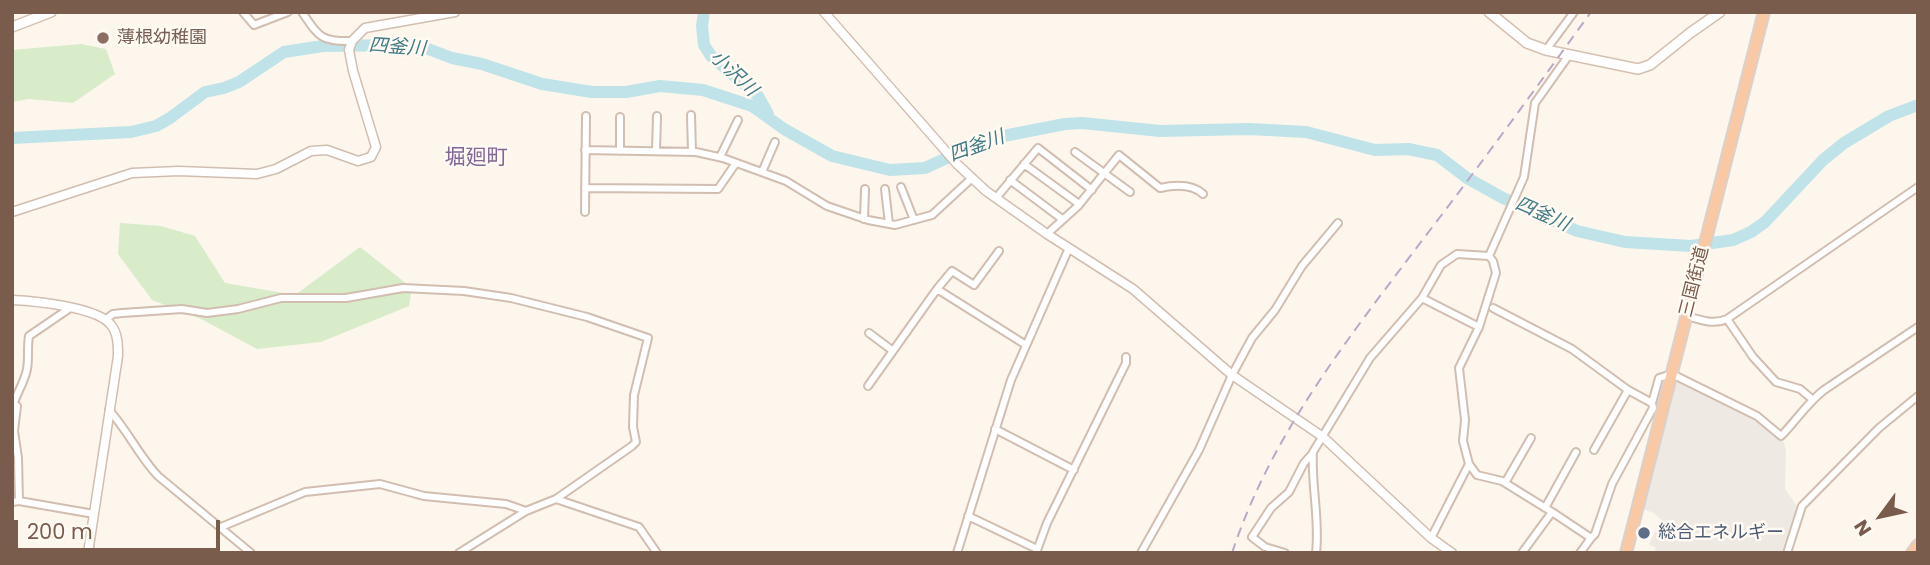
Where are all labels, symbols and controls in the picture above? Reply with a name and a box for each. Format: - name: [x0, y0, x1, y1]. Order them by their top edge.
- place label: 薄根幼稚園: [117, 27, 207, 49]
- marker: 薄根幼稚園: [95, 30, 111, 46]
- water label: 四釜川: [368, 35, 426, 61]
- water label: 小沢川: [704, 46, 762, 102]
- water label: 四釜川: [946, 127, 1008, 167]
- district label: 堀廻町: [445, 146, 507, 172]
- water label: 四釜川: [1511, 193, 1573, 237]
- street label: 三国街道: [1676, 244, 1714, 320]
- north arrow: [1846, 481, 1916, 551]
- scale bar: [18, 505, 224, 550]
- text: N: [1848, 514, 1878, 541]
- text: 200 m: [27, 517, 93, 546]
- place label: 総合エネルギー: [1658, 522, 1784, 544]
- marker: 総合エネルギー: [1636, 525, 1652, 541]

